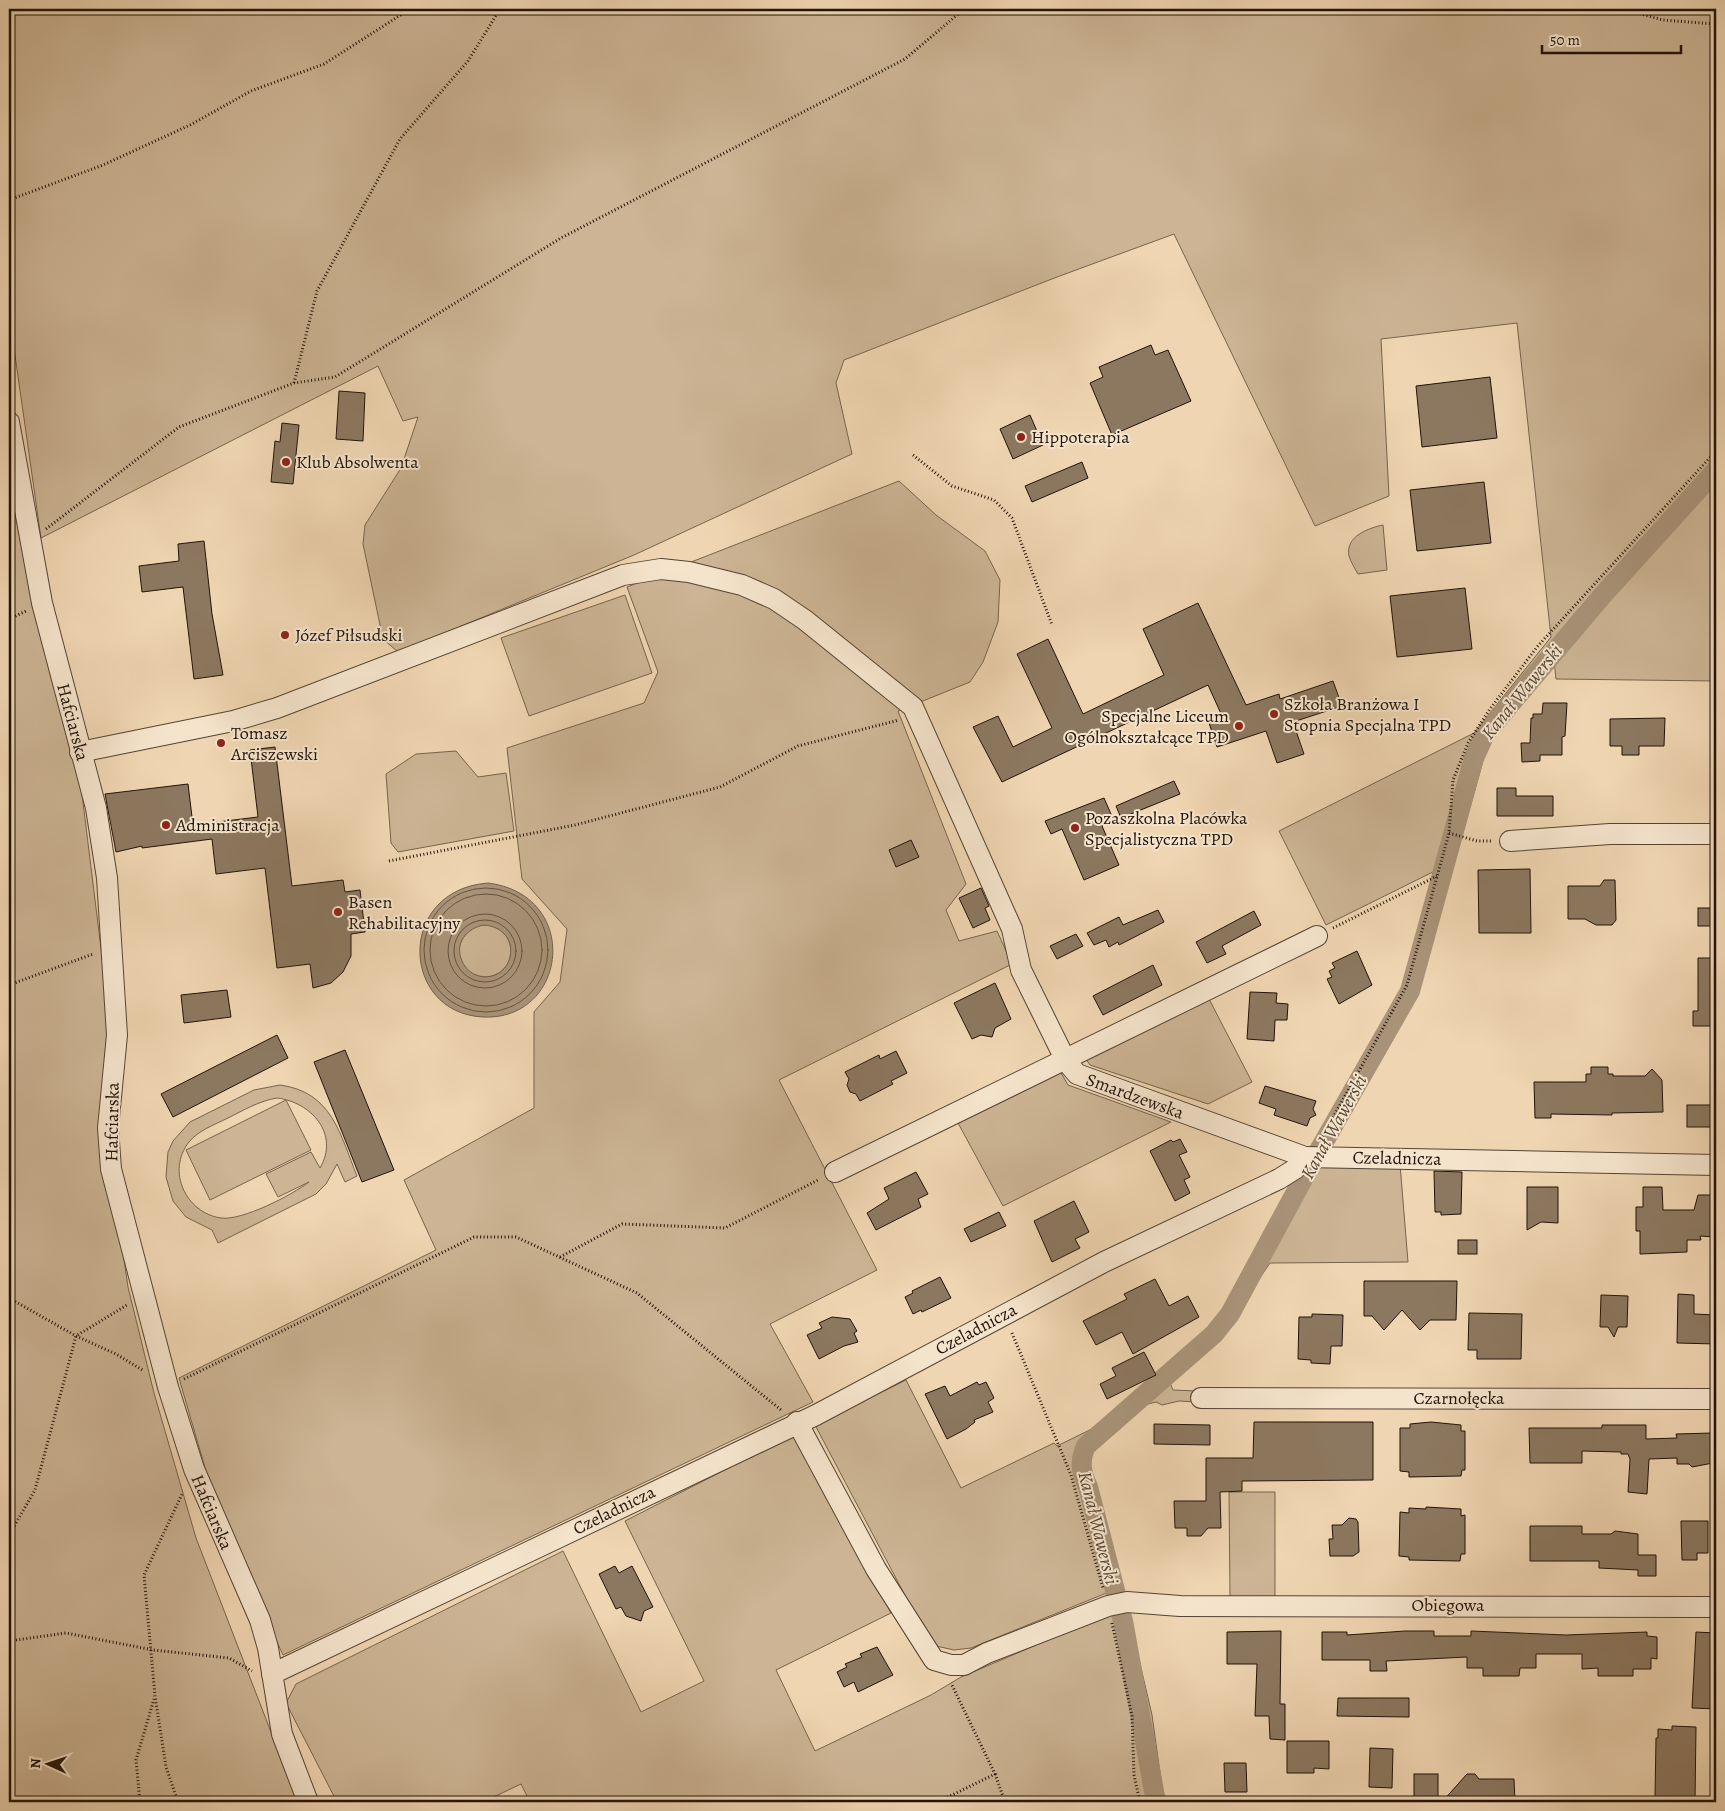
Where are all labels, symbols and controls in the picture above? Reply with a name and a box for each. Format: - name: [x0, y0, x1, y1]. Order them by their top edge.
- scale bar: [1542, 22, 1681, 54]
- text: 50 m: [1550, 30, 1580, 50]
- place label: Hippoterapia: [1031, 425, 1130, 449]
- marker: Hippoterapia: [1015, 431, 1027, 443]
- place label: Klub Absolwenta: [296, 450, 419, 474]
- marker: Klub Absolwenta: [280, 456, 292, 468]
- place label: Józef Piłsudski: [295, 623, 403, 647]
- marker: Józef Piłsudski: [279, 629, 291, 641]
- water label: Kanał Wawerski: [1475, 639, 1569, 745]
- street label: Hafciarska: [51, 681, 95, 764]
- place label: Szkoła Branżowa I Stopnia Specjalna TPD: [1284, 692, 1451, 737]
- place label: Specjalne Liceum Ogólnokształcące TPD: [1064, 704, 1229, 749]
- marker: Szkoła Branżowa I Stopnia Specjalna TPD: [1268, 708, 1280, 720]
- marker: Specjalne Liceum Ogólnokształcące TPD: [1233, 720, 1245, 732]
- place label: Tomasz Arciszewski: [230, 721, 318, 766]
- marker: Tomasz Arciszewski: [215, 737, 227, 749]
- place label: Pozaszkolna Placówka Specjalistyczna TPD: [1085, 806, 1248, 851]
- place label: Administracja: [175, 813, 280, 837]
- marker: Administracja: [160, 819, 172, 831]
- marker: Pozaszkolna Placówka Specjalistyczna TPD: [1069, 822, 1081, 834]
- place label: Basen Rehabilitacyjny: [348, 890, 461, 935]
- marker: Basen Rehabilitacyjny: [332, 906, 344, 918]
- street label: Smardzewska: [1083, 1067, 1188, 1125]
- water label: Kanał Wawerski: [1295, 1070, 1373, 1184]
- street label: Hafciarska: [99, 1081, 125, 1162]
- street label: Czeladnicza: [1352, 1145, 1442, 1171]
- street label: Czeladnicza: [931, 1297, 1021, 1360]
- street label: Czarnołęcka: [1414, 1386, 1505, 1410]
- water label: Kanał Wawerski: [1071, 1469, 1125, 1587]
- street label: Hafciarska: [185, 1471, 239, 1554]
- street label: Czeladnicza: [569, 1479, 660, 1540]
- street label: Obiegowa: [1411, 1593, 1485, 1617]
- north arrow: [22, 1738, 72, 1788]
- text: N: [26, 1758, 45, 1769]

